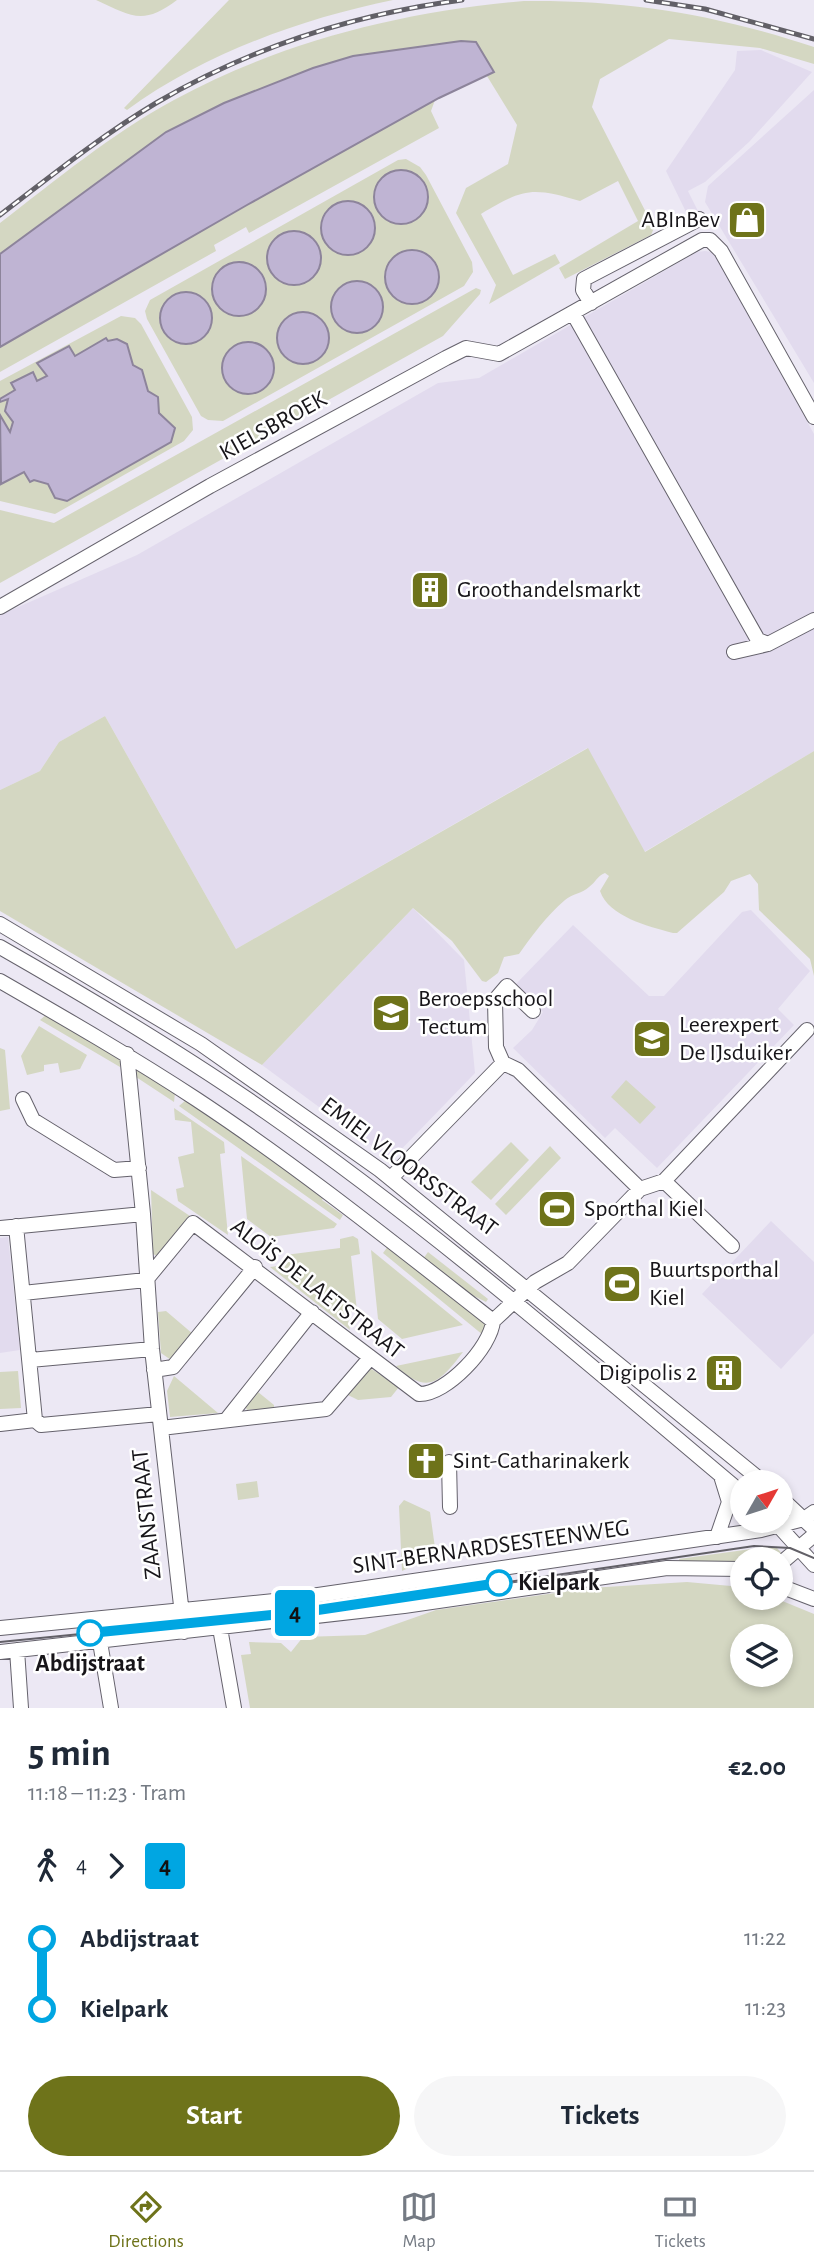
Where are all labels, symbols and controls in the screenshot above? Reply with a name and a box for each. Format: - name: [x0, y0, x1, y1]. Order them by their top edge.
- shop icon: ABInBev: [726, 199, 768, 241]
- place label: ABInBev: [641, 208, 720, 232]
- street label: KIELSBROEK: [215, 386, 331, 465]
- building icon: Groothandelsmarkt: [409, 569, 451, 611]
- place label: Groothandelsmarkt: [457, 578, 641, 602]
- place label: Beroepsschool Tectum: [418, 987, 553, 1039]
- school or university icon: Beroepsschool Tectum: [370, 992, 412, 1034]
- place label: Leerexpert De IJsduiker: [679, 1013, 792, 1065]
- school or university icon: Leerexpert De IJsduiker: [631, 1018, 673, 1060]
- street label: EMIEL VLOORSSTRAAT: [316, 1093, 502, 1241]
- sports icon: Sporthal Kiel: [536, 1188, 578, 1230]
- place label: Sporthal Kiel: [584, 1197, 704, 1221]
- street label: ALOÏS DE LAETSTRAAT: [226, 1213, 409, 1364]
- place label: Buurtsporthal Kiel: [649, 1258, 779, 1310]
- sports icon: Buurtsporthal Kiel: [601, 1263, 643, 1305]
- building icon: Digipolis 2: [703, 1352, 745, 1394]
- place label: Digipolis 2: [599, 1361, 697, 1385]
- church icon: Sint-Catharinakerk: [405, 1440, 447, 1482]
- street label: ZAANSTRAAT: [128, 1447, 166, 1580]
- place label: Sint-Catharinakerk: [453, 1449, 629, 1473]
- north arrow: [730, 1470, 793, 1533]
- map controls: [730, 1470, 793, 1687]
- street label: SINT-BERNARDSESTEENWEG: [351, 1516, 631, 1578]
- button: locate: [730, 1547, 793, 1610]
- marker: Kielpark: [486, 1570, 512, 1596]
- place label: Kielpark: [518, 1571, 600, 1595]
- line badge: 4: [272, 1590, 318, 1636]
- text: 4: [289, 1601, 301, 1625]
- marker: Abdijstraat: [77, 1620, 103, 1646]
- button: layers: [730, 1624, 793, 1687]
- place label: Abdijstraat: [35, 1652, 145, 1676]
- text: 5 min: [28, 1735, 111, 1773]
- text: €2.00: [729, 1754, 786, 1780]
- text: 11:18 – 11:23 · Tram: [28, 1782, 186, 1805]
- icon: walk: [28, 1847, 66, 1885]
- icon: forward: [97, 1847, 135, 1885]
- text: 4: [76, 1854, 87, 1877]
- text: 4: [159, 1854, 171, 1878]
- text: Abdijstraat: [80, 1926, 199, 1952]
- text: 11:22: [744, 1927, 786, 1950]
- text: Kielpark: [80, 1996, 168, 2022]
- text: 11:23: [745, 1997, 786, 2020]
- button: Start: [28, 2076, 400, 2156]
- button: Tickets: [414, 2076, 786, 2156]
- tab: Directions: [108, 2188, 184, 2253]
- tab: Map: [400, 2188, 438, 2253]
- tab: Tickets: [654, 2188, 706, 2253]

